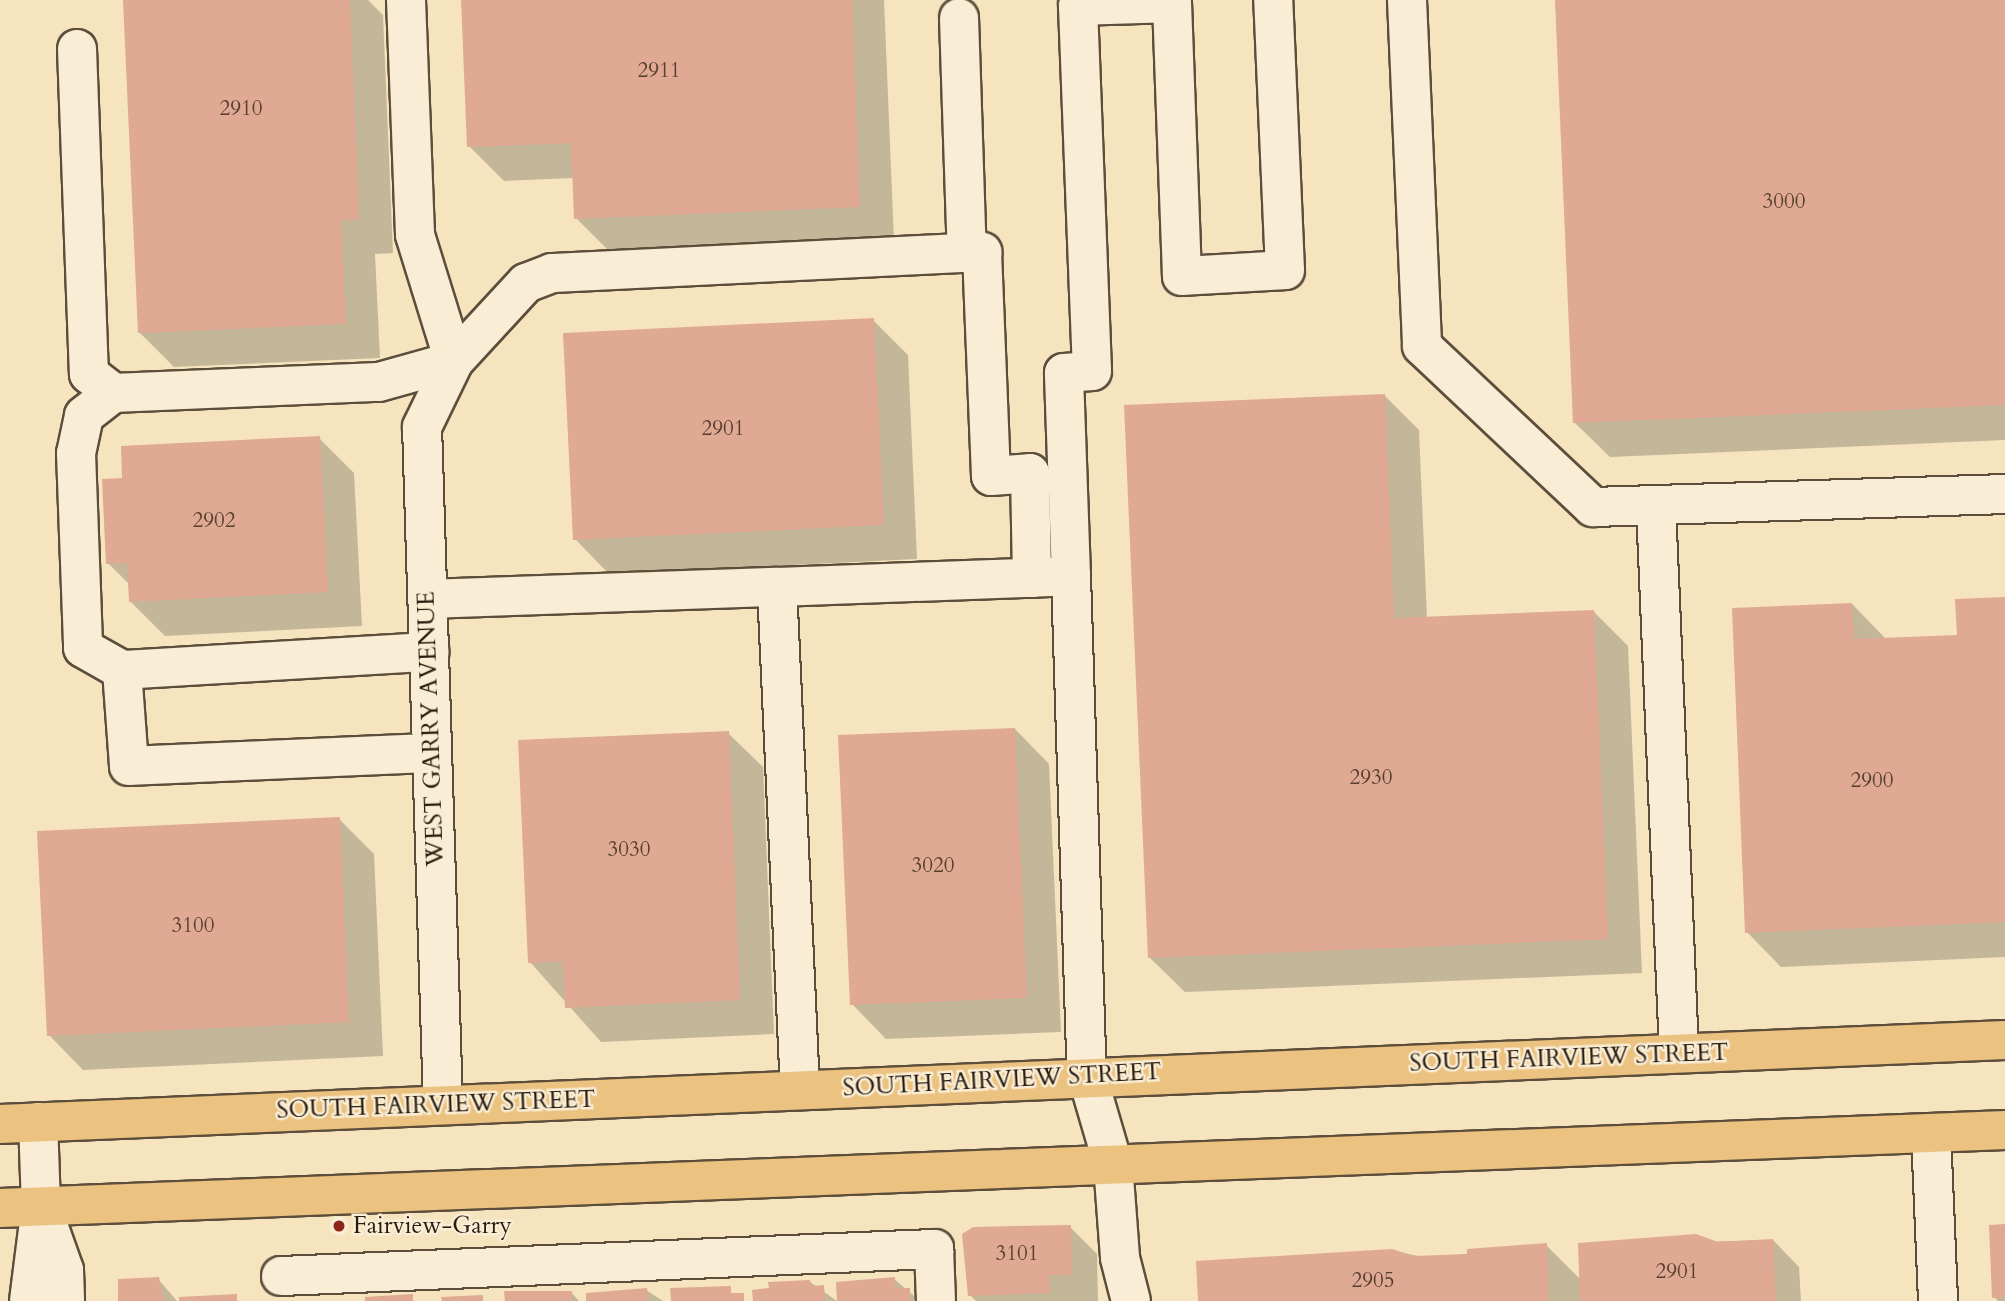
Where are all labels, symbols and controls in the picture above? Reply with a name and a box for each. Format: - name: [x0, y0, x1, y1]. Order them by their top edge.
- house number: 2911: [637, 58, 681, 84]
- house number: 2910: [219, 96, 263, 122]
- house number: 3000: [1762, 189, 1806, 215]
- house number: 2901: [701, 416, 745, 442]
- house number: 2902: [192, 508, 236, 534]
- street label: WEST GARRY AVENUE: [412, 591, 450, 867]
- house number: 2930: [1349, 765, 1393, 791]
- house number: 2900: [1850, 768, 1894, 794]
- house number: 3030: [607, 837, 651, 863]
- house number: 3020: [911, 853, 955, 879]
- house number: 3100: [171, 913, 215, 939]
- street label: SOUTH FAIRVIEW STREET: [1409, 1038, 1729, 1078]
- street label: SOUTH FAIRVIEW STREET: [842, 1057, 1162, 1103]
- street label: SOUTH FAIRVIEW STREET: [276, 1085, 596, 1125]
- place label: Fairview-Garry: [353, 1212, 512, 1240]
- marker: Fairview-Garry: [331, 1218, 347, 1234]
- house number: 3101: [995, 1241, 1039, 1267]
- house number: 2901: [1655, 1259, 1699, 1285]
- house number: 2905: [1351, 1268, 1395, 1294]

